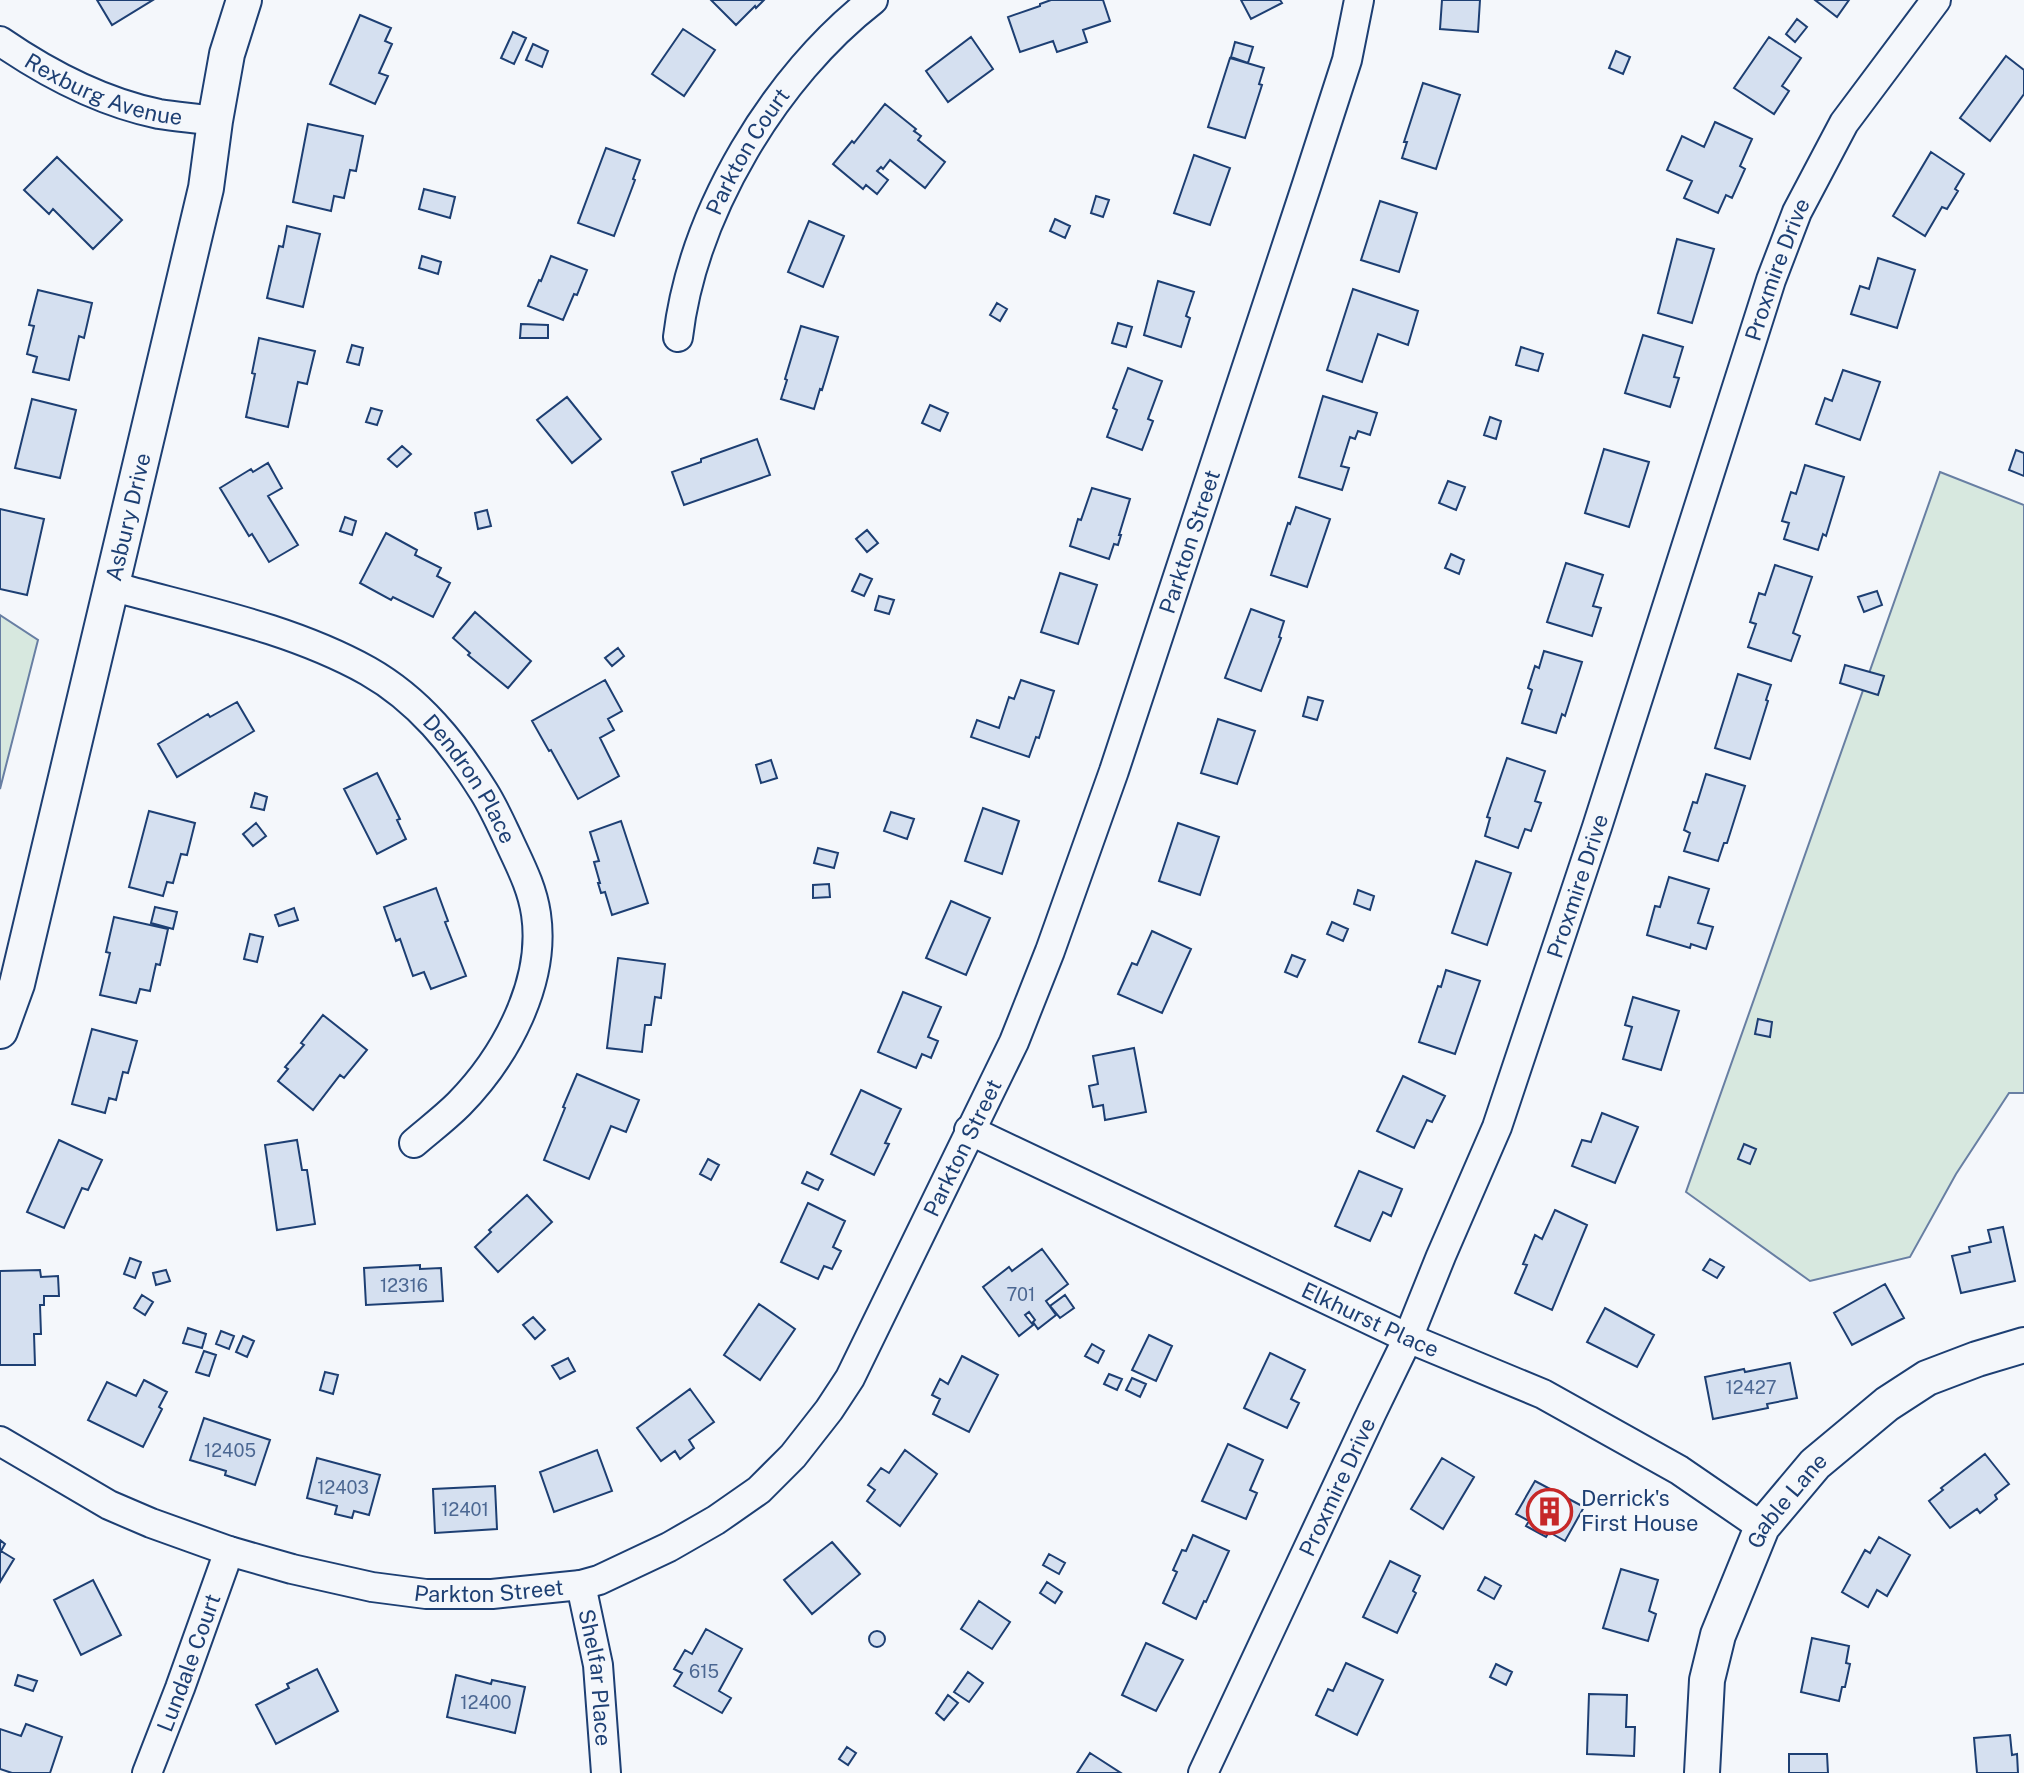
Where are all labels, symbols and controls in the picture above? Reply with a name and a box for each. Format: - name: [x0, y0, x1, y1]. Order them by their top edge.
- street label: Rexburg Avenue: [20, 48, 184, 130]
- street label: Parkton Court: [700, 83, 795, 219]
- street label: Proxmire Drive: [1739, 194, 1815, 344]
- street label: Asbury Drive: [100, 450, 156, 584]
- street label: Parkton Street: [1154, 467, 1225, 617]
- street label: Dendron Place: [418, 709, 521, 847]
- street label: Proxmire Drive: [1541, 811, 1613, 961]
- street label: Parkton Street: [918, 1075, 1007, 1221]
- house number: 12316: [380, 1275, 428, 1296]
- street label: Elkhurst Place: [1298, 1277, 1443, 1362]
- house number: 701: [1007, 1284, 1035, 1305]
- house number: 12427: [1726, 1377, 1776, 1398]
- street label: Proxmire Drive: [1293, 1413, 1381, 1560]
- house number: 12405: [204, 1440, 256, 1461]
- street label: Gable Lane: [1742, 1447, 1832, 1552]
- house number: 12403: [317, 1477, 369, 1498]
- place label: Derrick's First House: [1581, 1485, 1698, 1536]
- building icon: Derrick's First House: [1526, 1487, 1574, 1535]
- house number: 12401: [441, 1499, 489, 1520]
- street label: Parkton Street: [413, 1574, 565, 1607]
- street label: Lundale Court: [151, 1590, 226, 1735]
- street label: Shelfar Place: [573, 1607, 617, 1747]
- house number: 615: [689, 1661, 719, 1682]
- house number: 12400: [460, 1692, 512, 1713]

